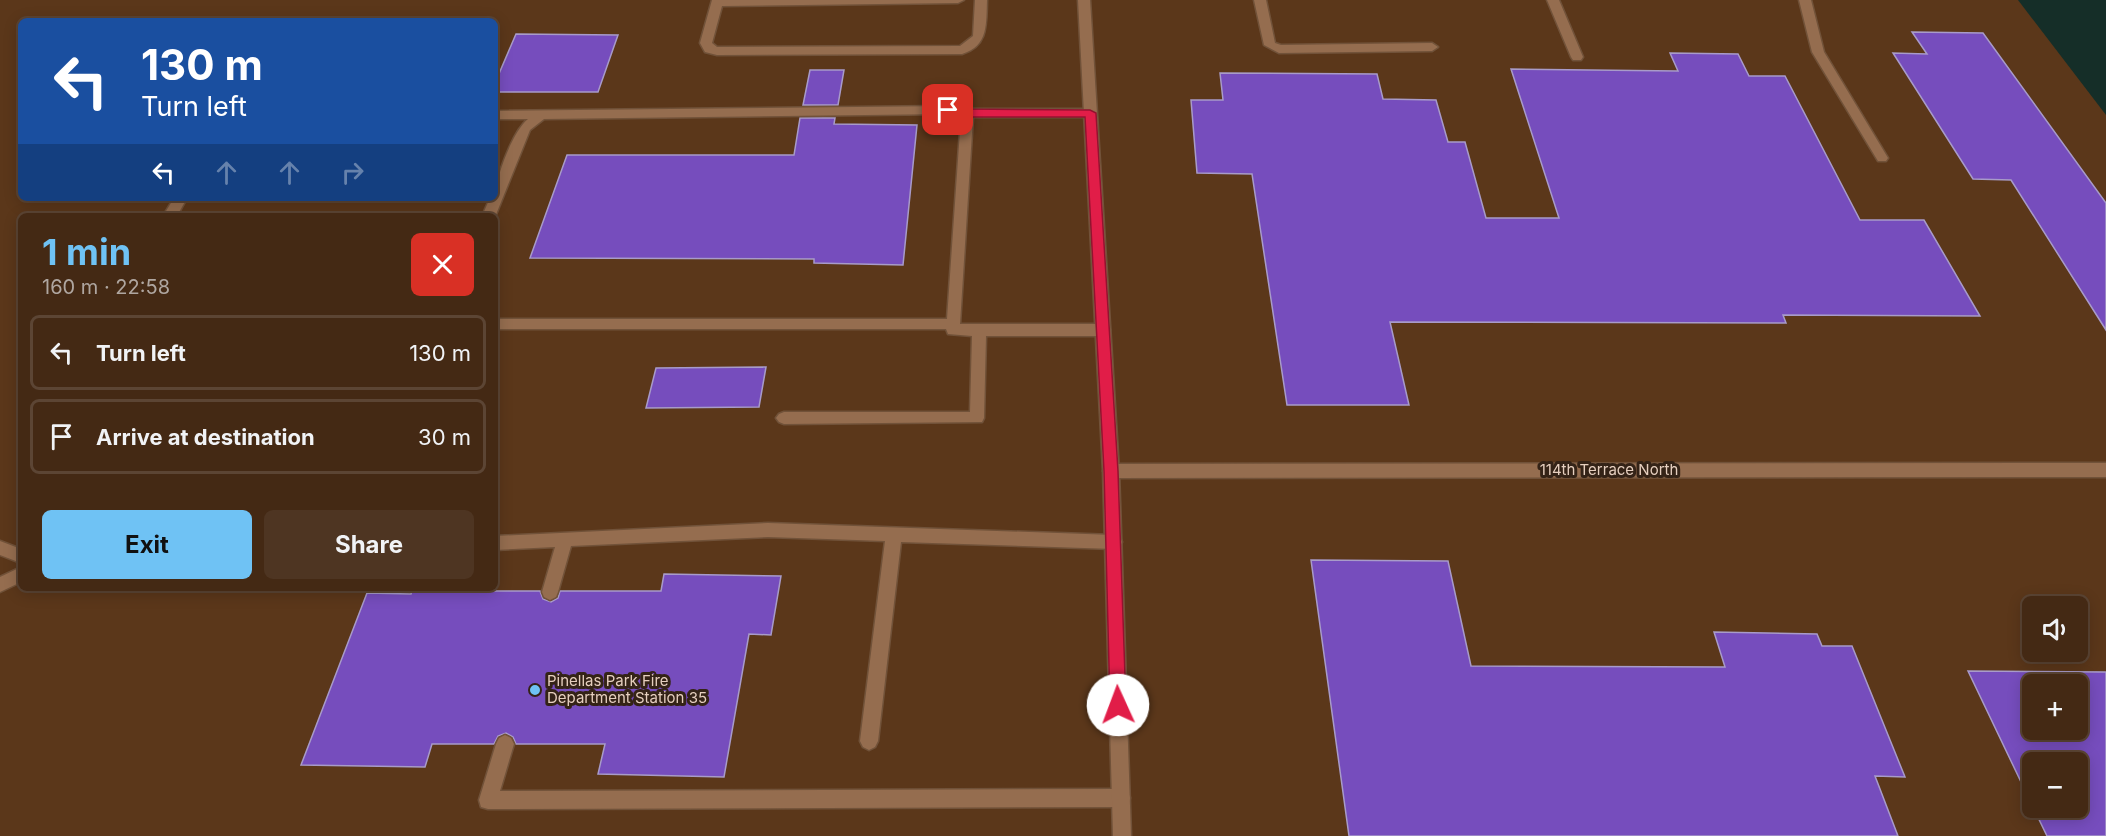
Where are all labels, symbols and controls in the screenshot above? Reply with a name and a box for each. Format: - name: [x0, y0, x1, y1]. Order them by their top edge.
- text: 130 m: [141, 39, 263, 90]
- icon: left: [42, 42, 120, 120]
- pin: [922, 84, 973, 135]
- text: Turn left: [141, 90, 247, 123]
- icon: arrive: [931, 93, 964, 126]
- icon: left: [147, 156, 180, 189]
- icon: ahead: [210, 156, 243, 189]
- icon: ahead: [273, 156, 306, 189]
- icon: right: [336, 156, 369, 189]
- text: 1 min: [42, 230, 131, 274]
- button: close: [411, 233, 474, 296]
- text: 160 m · 22:58: [42, 275, 170, 299]
- icon: left: [45, 336, 78, 369]
- text: Turn left: [96, 340, 186, 366]
- text: 130 m: [409, 340, 471, 366]
- icon: arrive: [45, 420, 78, 453]
- text: Arrive at destination: [96, 424, 315, 450]
- text: 30 m: [418, 424, 471, 450]
- street label: 114th Terrace North: [1540, 460, 1678, 479]
- button: Exit: [42, 510, 252, 579]
- button: Share: [264, 510, 474, 579]
- map controls: [2022, 596, 2088, 818]
- button: sound: [2022, 596, 2088, 662]
- place label: Pinellas Park Fire Department Station 35: [547, 671, 707, 707]
- position arrow: [1086, 673, 1150, 737]
- button: +: [2022, 674, 2088, 740]
- marker: Pinellas Park Fire Department Station 35: [528, 683, 542, 697]
- button: −: [2022, 752, 2088, 818]

